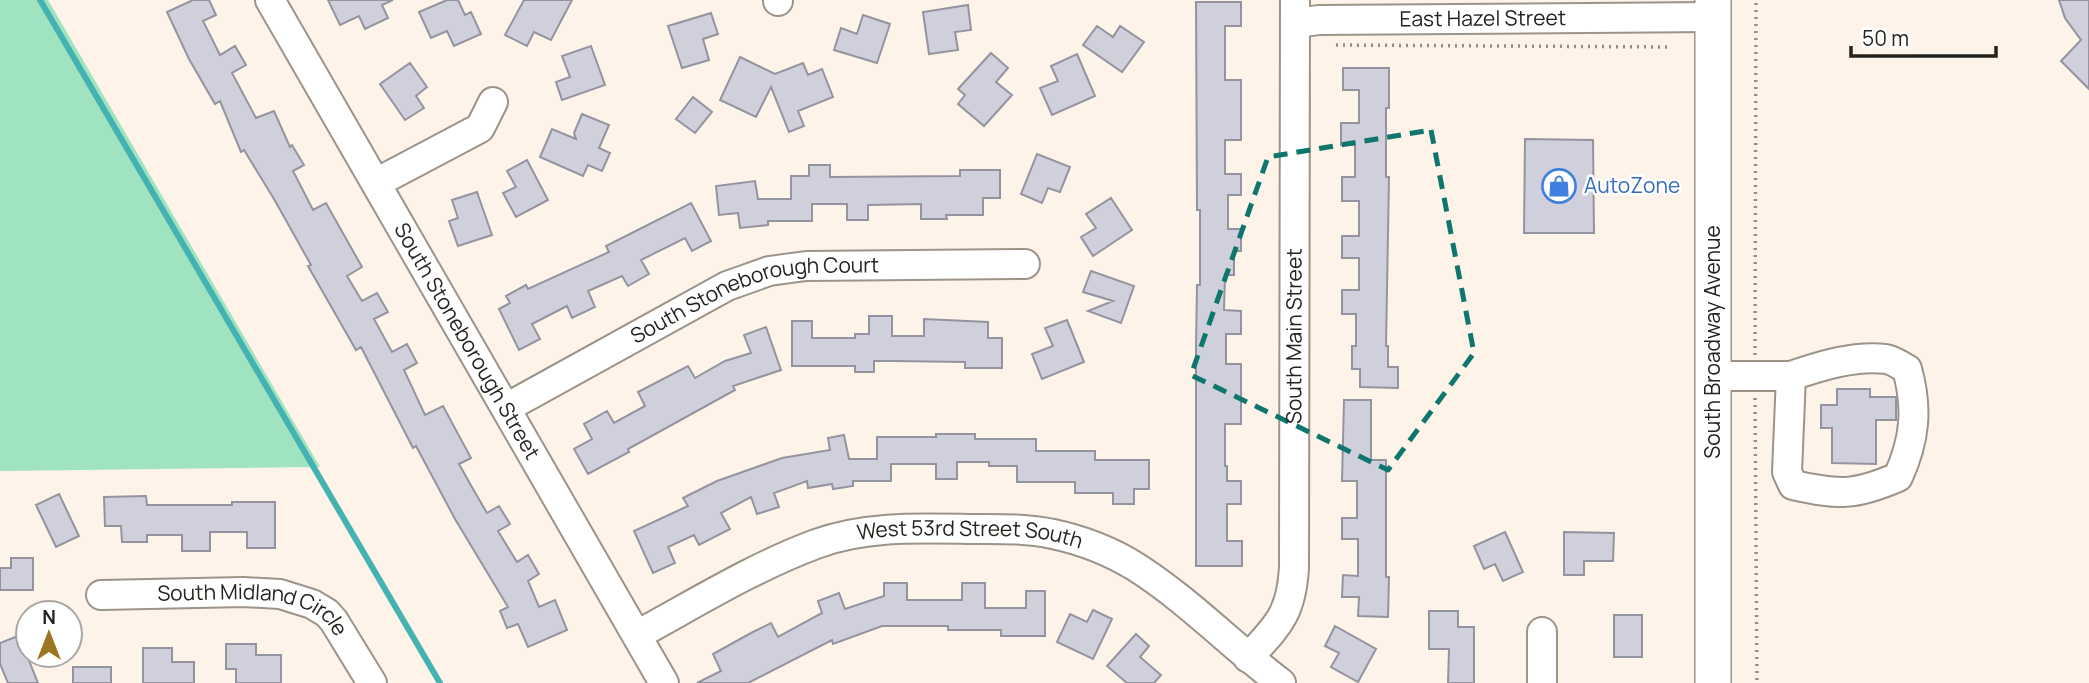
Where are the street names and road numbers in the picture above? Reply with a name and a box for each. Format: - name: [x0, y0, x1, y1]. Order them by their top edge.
- street label: East Hazel Street: [1399, 3, 1566, 32]
- street label: South Stoneborough Street: [388, 217, 547, 464]
- street label: South Broadway Avenue: [1698, 225, 1726, 459]
- street label: South Main Street: [1279, 248, 1308, 424]
- street label: South Stoneborough Court: [625, 250, 879, 350]
- street label: West 53rd Street South: [855, 513, 1087, 554]
- street label: South Midland Circle: [157, 577, 355, 641]

